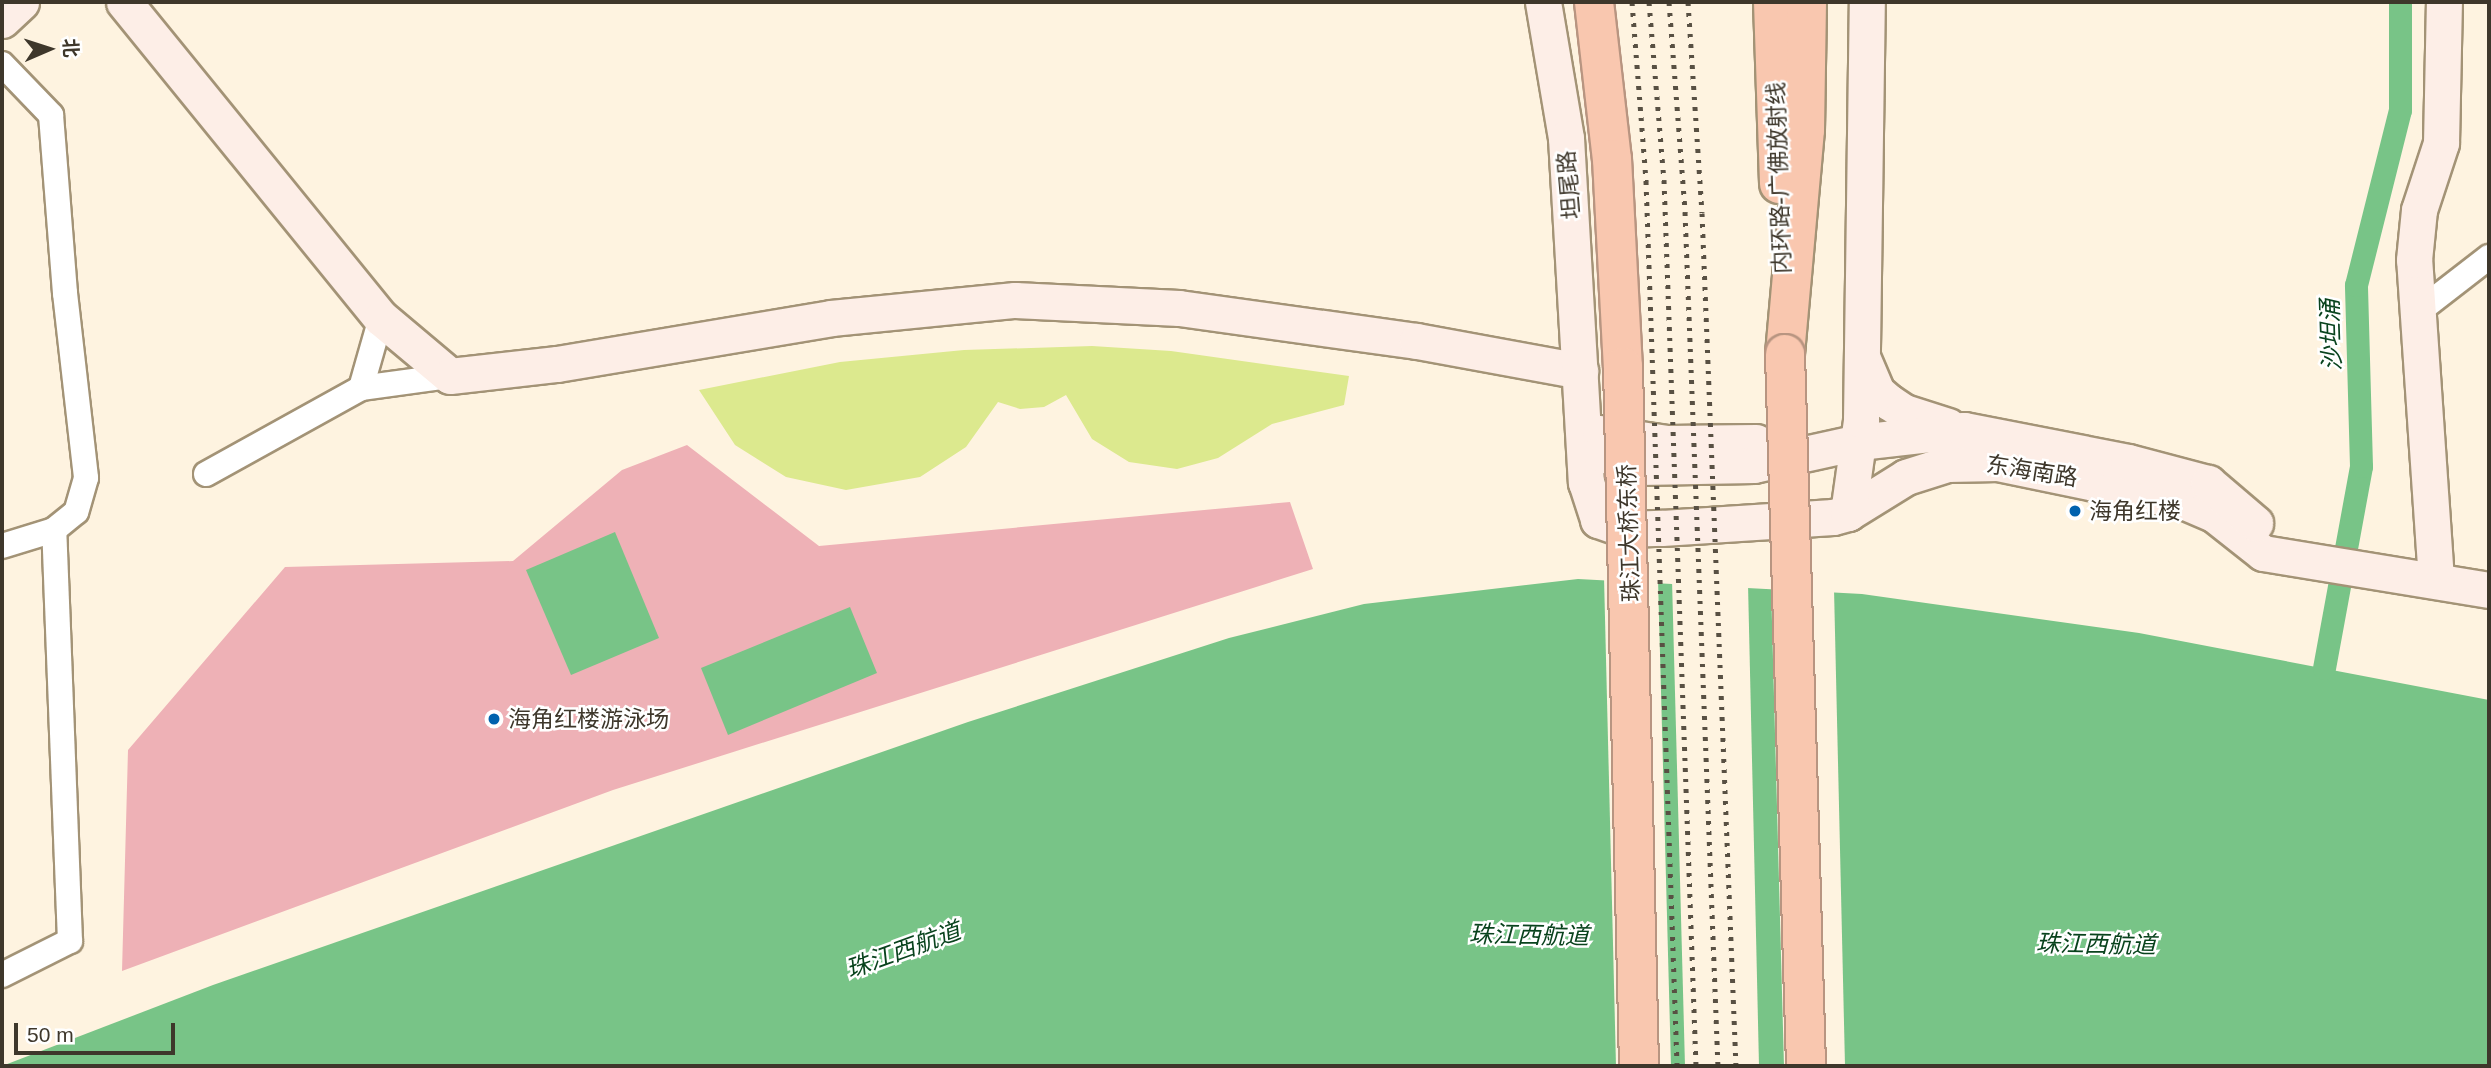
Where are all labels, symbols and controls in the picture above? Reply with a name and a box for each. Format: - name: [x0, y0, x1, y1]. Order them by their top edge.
- north arrow: [14, 14, 84, 84]
- text: 北: [59, 38, 81, 58]
- street label: 内环路-广佛放射线: [1762, 82, 1796, 274]
- street label: 坦尾路: [1552, 149, 1586, 221]
- water label: 沙坦涌: [2315, 299, 2347, 371]
- street label: 东海南路: [1984, 450, 2080, 492]
- street label: 珠江大桥东桥: [1613, 464, 1645, 602]
- place label: 海角红楼: [2089, 497, 2181, 525]
- marker: 海角红楼: [2067, 503, 2083, 519]
- place label: 海角红楼游泳场: [508, 705, 669, 733]
- marker: 海角红楼游泳场: [486, 711, 502, 727]
- water label: 珠江西航道: [842, 916, 964, 984]
- water label: 珠江西航道: [1469, 920, 1589, 950]
- water label: 珠江西航道: [2036, 929, 2156, 959]
- scale bar: [18, 1009, 178, 1052]
- text: 50 m: [27, 1023, 74, 1046]

